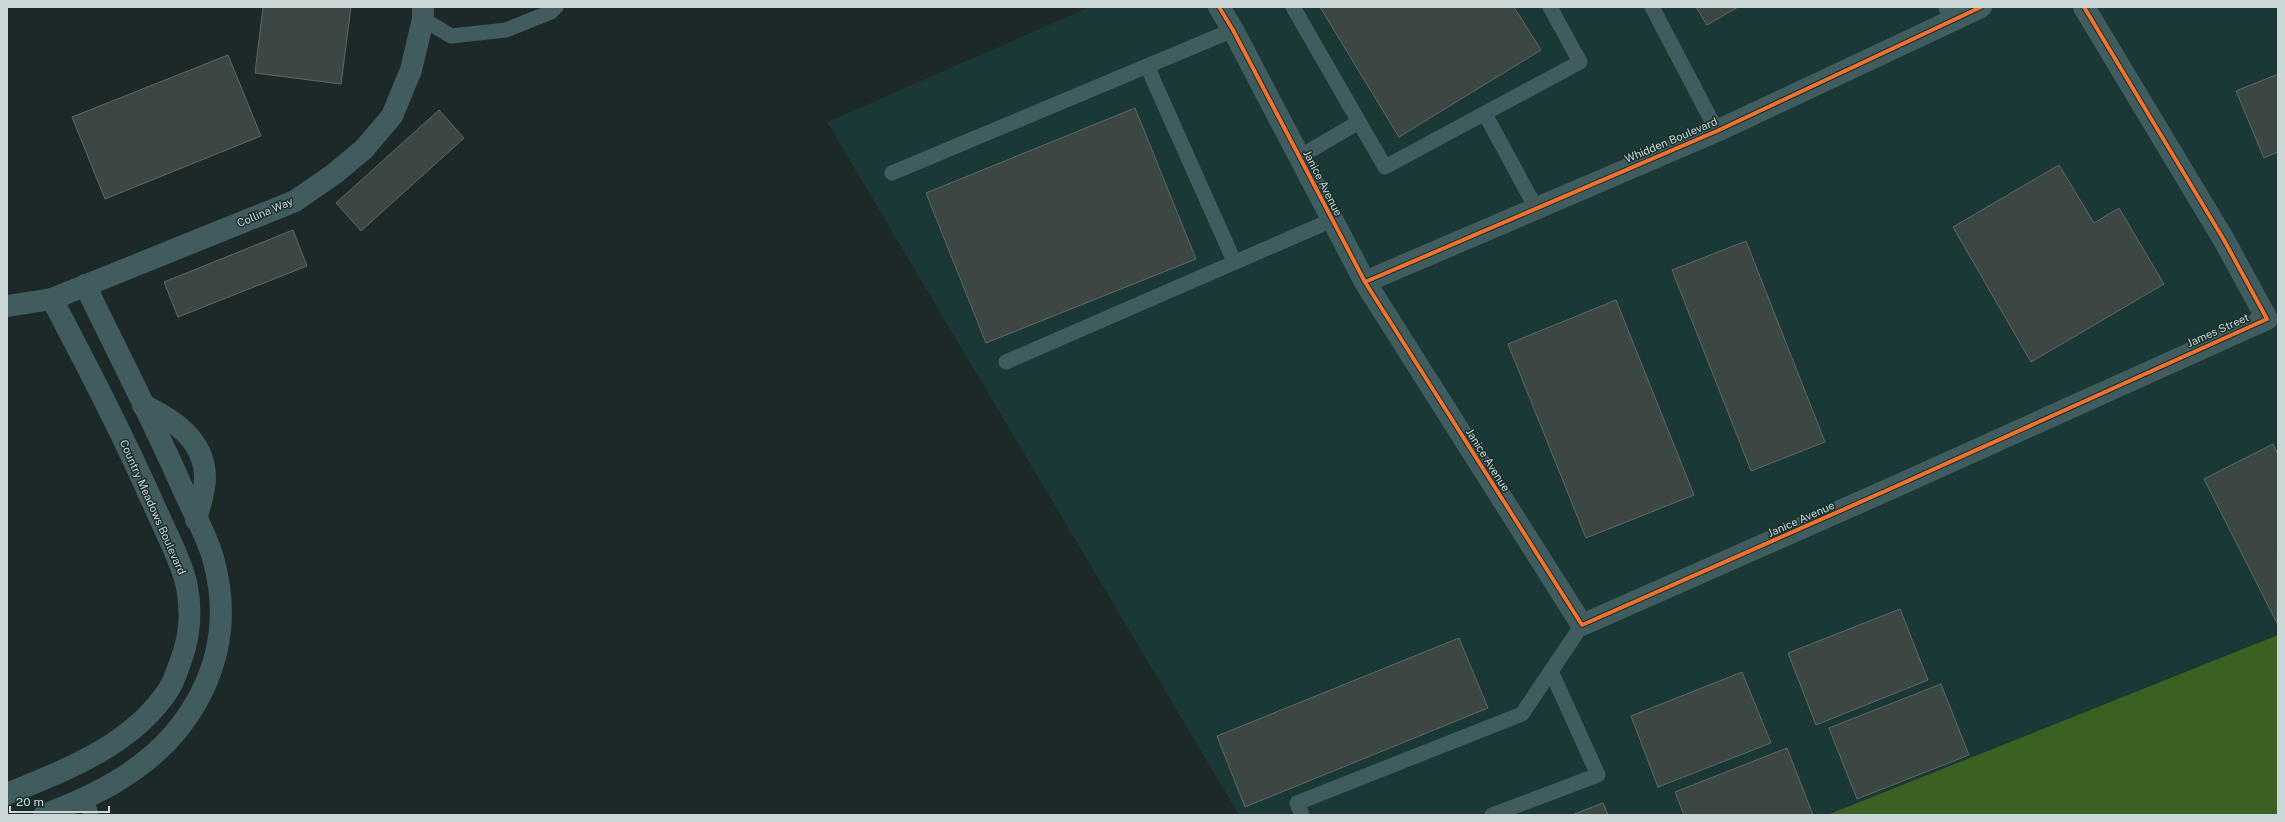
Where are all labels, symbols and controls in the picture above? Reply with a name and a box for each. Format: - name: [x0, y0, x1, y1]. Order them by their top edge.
- street label: Whidden Boulevard: [1623, 115, 1719, 165]
- street label: Janice Avenue: [1301, 148, 1345, 218]
- street label: Collina Way: [235, 195, 295, 229]
- street label: James Street: [2185, 311, 2251, 349]
- street label: Janice Avenue: [1464, 426, 1512, 494]
- street label: Country Meadows Boulevard: [118, 438, 188, 576]
- street label: Janice Avenue: [1766, 499, 1836, 539]
- scale bar: [10, 788, 109, 814]
- text: 20 m: [16, 795, 44, 809]

